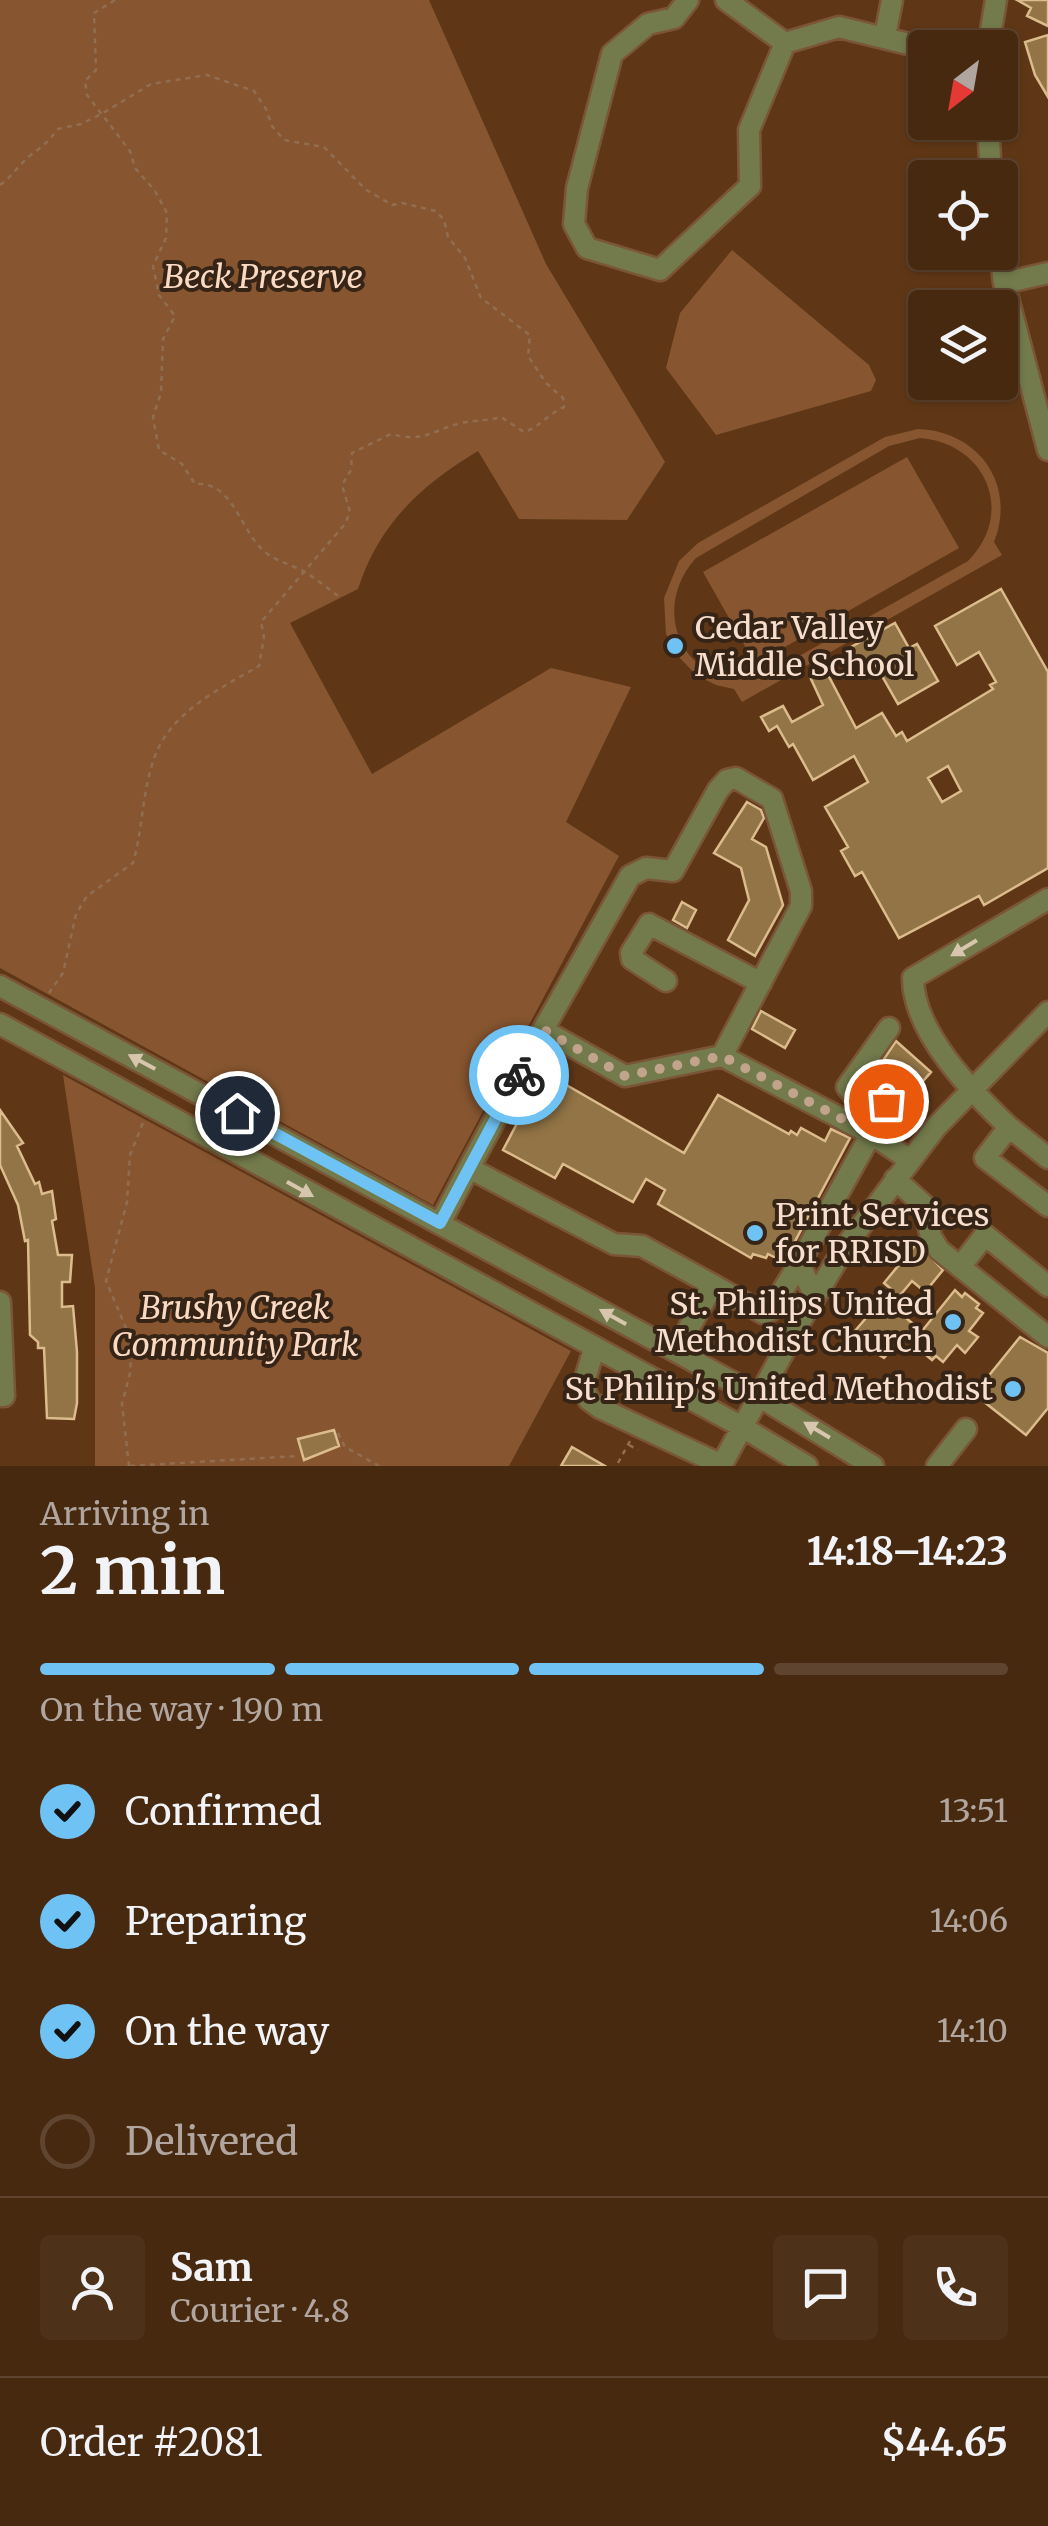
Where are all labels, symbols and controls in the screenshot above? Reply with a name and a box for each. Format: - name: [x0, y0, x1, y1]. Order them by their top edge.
- north arrow: [908, 30, 1018, 140]
- map controls: [908, 30, 1018, 400]
- button: locate: [908, 160, 1018, 270]
- park label: Beck Preserve: [163, 257, 363, 297]
- button: layers: [908, 290, 1018, 400]
- place label: Cedar Valley Middle School: [695, 608, 914, 685]
- marker: Cedar Valley Middle School: [664, 635, 686, 657]
- one-way arrow: [950, 939, 978, 956]
- courier: [469, 1025, 569, 1125]
- icon: bike: [492, 1048, 547, 1103]
- one-way arrow: [128, 1054, 157, 1071]
- pin: [844, 1059, 929, 1144]
- pin: [195, 1071, 280, 1156]
- icon: bag: [859, 1074, 914, 1129]
- icon: home: [210, 1086, 265, 1141]
- one-way arrow: [286, 1180, 315, 1197]
- place label: Print Services for RRISD: [775, 1195, 989, 1272]
- marker: Print Services for RRISD: [744, 1222, 766, 1244]
- place label: St. Philips United Methodist Church: [655, 1284, 933, 1361]
- park label: Brushy Creek Community Park: [111, 1288, 359, 1365]
- one-way arrow: [599, 1309, 627, 1326]
- marker: St. Philips United Methodist Church: [942, 1311, 964, 1333]
- place label: St Philip's United Methodist: [564, 1369, 994, 1409]
- marker: St Philip's United Methodist: [1002, 1378, 1024, 1400]
- one-way arrow: [803, 1422, 831, 1439]
- text: Arriving in: [40, 1494, 209, 1534]
- text: 14:18–14:23: [807, 1528, 1008, 1575]
- text: 2 min: [40, 1530, 225, 1612]
- text: On the way · 190 m: [40, 1690, 323, 1730]
- icon: check: [40, 1784, 95, 1839]
- text: Confirmed: [125, 1788, 322, 1835]
- text: 13:51: [939, 1791, 1008, 1831]
- icon: check: [40, 1894, 95, 1949]
- text: Preparing: [125, 1898, 307, 1945]
- text: 14:06: [930, 1901, 1008, 1941]
- icon: check: [40, 2004, 95, 2059]
- text: On the way: [125, 2008, 329, 2055]
- text: 14:10: [937, 2011, 1008, 2051]
- text: Delivered: [125, 2118, 298, 2165]
- button: person: [40, 2235, 145, 2340]
- button: chat: [773, 2235, 878, 2340]
- button: phone: [903, 2235, 1008, 2340]
- text: Sam: [170, 2244, 253, 2291]
- text: Courier · 4.8: [170, 2291, 350, 2331]
- text: Order #2081: [40, 2419, 263, 2466]
- text: $44.65: [881, 2419, 1008, 2466]

